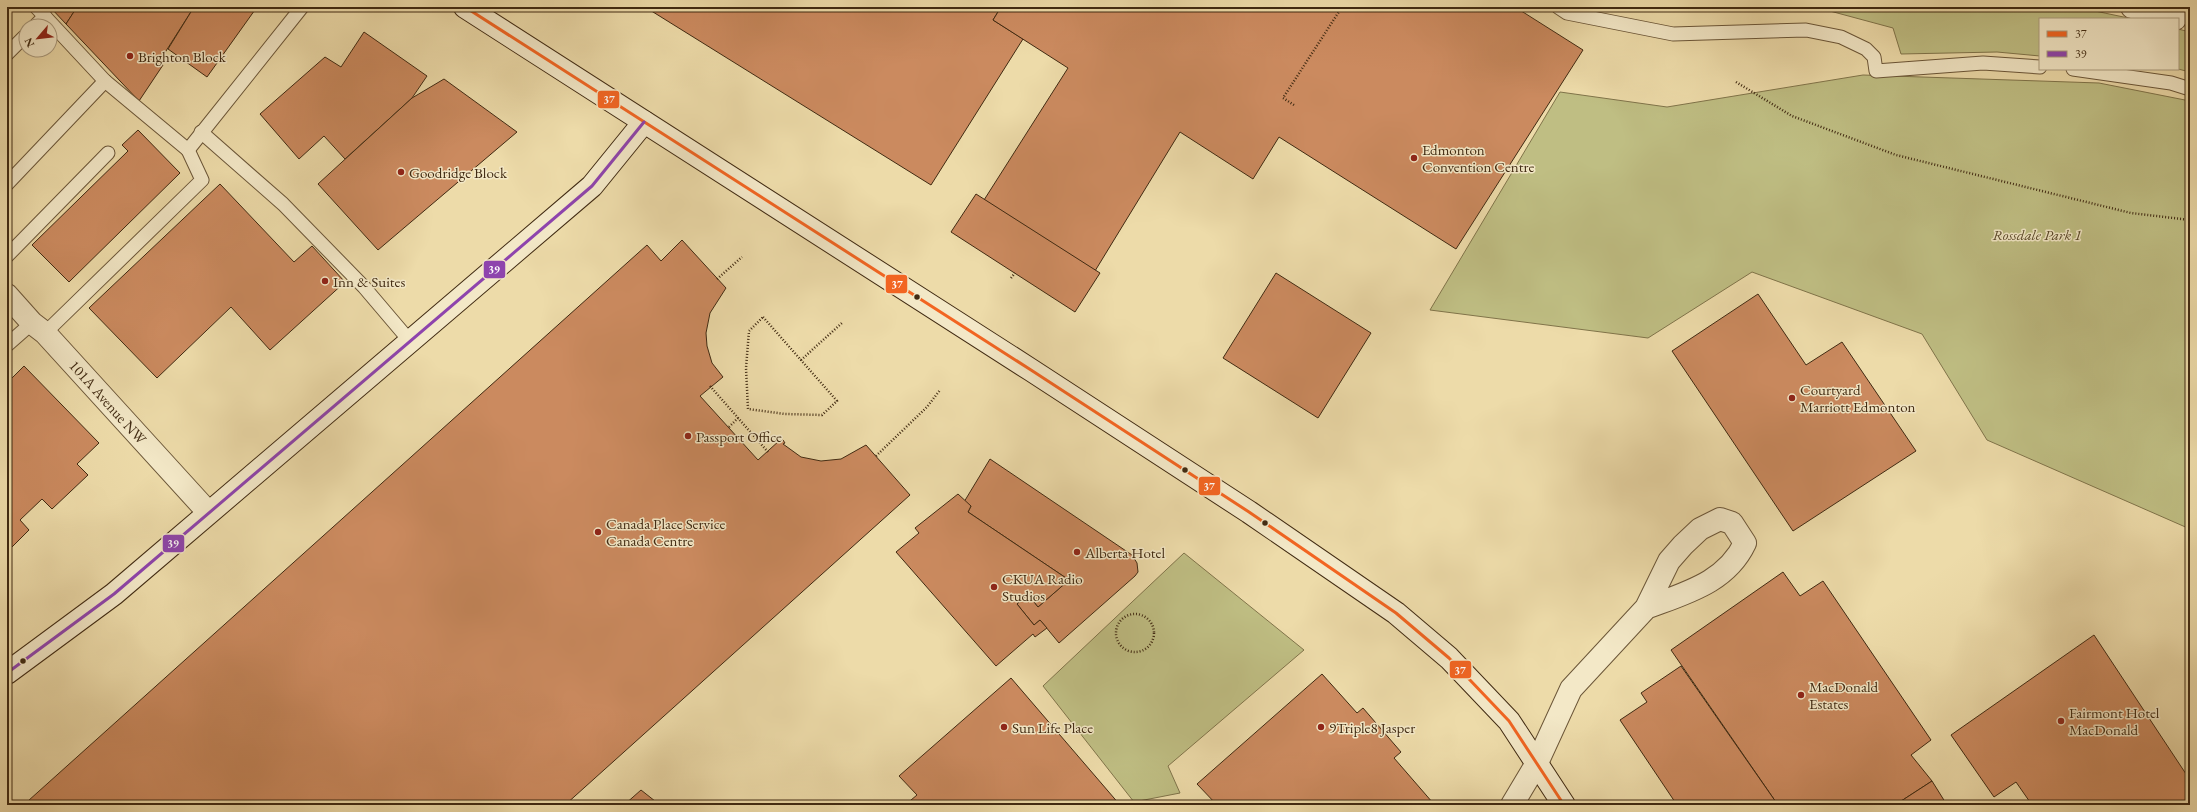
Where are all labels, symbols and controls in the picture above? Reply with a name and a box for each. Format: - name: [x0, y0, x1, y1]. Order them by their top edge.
- north arrow: [18, 18, 58, 58]
- legend: [2039, 18, 2179, 70]
- text: 37: [2075, 26, 2087, 42]
- text: N: [21, 35, 37, 50]
- text: 39: [2075, 46, 2087, 62]
- place label: Brighton Block: [138, 47, 227, 66]
- marker: Brighton Block: [125, 51, 135, 61]
- line badge: 37: [597, 90, 620, 109]
- text: 37: [603, 92, 615, 106]
- place label: Edmonton Convention Centre: [1422, 140, 1534, 176]
- marker: Edmonton Convention Centre: [1409, 153, 1419, 163]
- place label: Goodridge Block: [409, 163, 508, 182]
- marker: Goodridge Block: [396, 167, 406, 177]
- park label: Rossdale Park 1: [1992, 225, 2082, 244]
- line badge: 39: [483, 260, 506, 279]
- text: 39: [488, 262, 500, 276]
- place label: Inn & Suites: [333, 272, 405, 291]
- line badge: 37: [885, 274, 908, 294]
- marker: Inn & Suites: [320, 276, 330, 286]
- text: 37: [891, 277, 903, 291]
- unlabelled marker: [912, 292, 922, 302]
- street label: 101A Avenue NW: [65, 356, 151, 448]
- place label: Courtyard Marriott Edmonton: [1800, 380, 1916, 416]
- marker: Courtyard Marriott Edmonton: [1787, 393, 1797, 403]
- place label: Passport Office: [696, 427, 782, 446]
- marker: Passport Office: [683, 431, 693, 441]
- unlabelled marker: [1180, 465, 1190, 475]
- line badge: 37: [1198, 476, 1221, 496]
- text: 37: [1203, 479, 1215, 493]
- place label: Canada Place Service Canada Centre: [606, 514, 726, 550]
- unlabelled marker: [1260, 518, 1270, 528]
- marker: Canada Place Service Canada Centre: [593, 527, 603, 537]
- line badge: 39: [162, 534, 185, 553]
- text: 39: [167, 536, 179, 550]
- place label: Alberta Hotel: [1084, 543, 1165, 562]
- marker: Alberta Hotel: [1072, 547, 1082, 557]
- place label: CKUA Radio Studios: [1002, 569, 1083, 605]
- marker: CKUA Radio Studios: [989, 582, 999, 592]
- unlabelled marker: [18, 656, 28, 666]
- line badge: 37: [1449, 660, 1472, 679]
- text: 37: [1454, 663, 1466, 677]
- place label: MacDonald Estates: [1809, 677, 1879, 713]
- marker: MacDonald Estates: [1796, 690, 1806, 700]
- place label: Fairmont Hotel MacDonald: [2069, 703, 2160, 739]
- marker: Fairmont Hotel MacDonald: [2056, 716, 2066, 726]
- place label: Sun Life Place: [1012, 718, 1093, 737]
- place label: 9Triple8 Jasper: [1329, 718, 1415, 737]
- marker: Sun Life Place: [999, 722, 1009, 732]
- marker: 9Triple8 Jasper: [1316, 722, 1326, 732]

